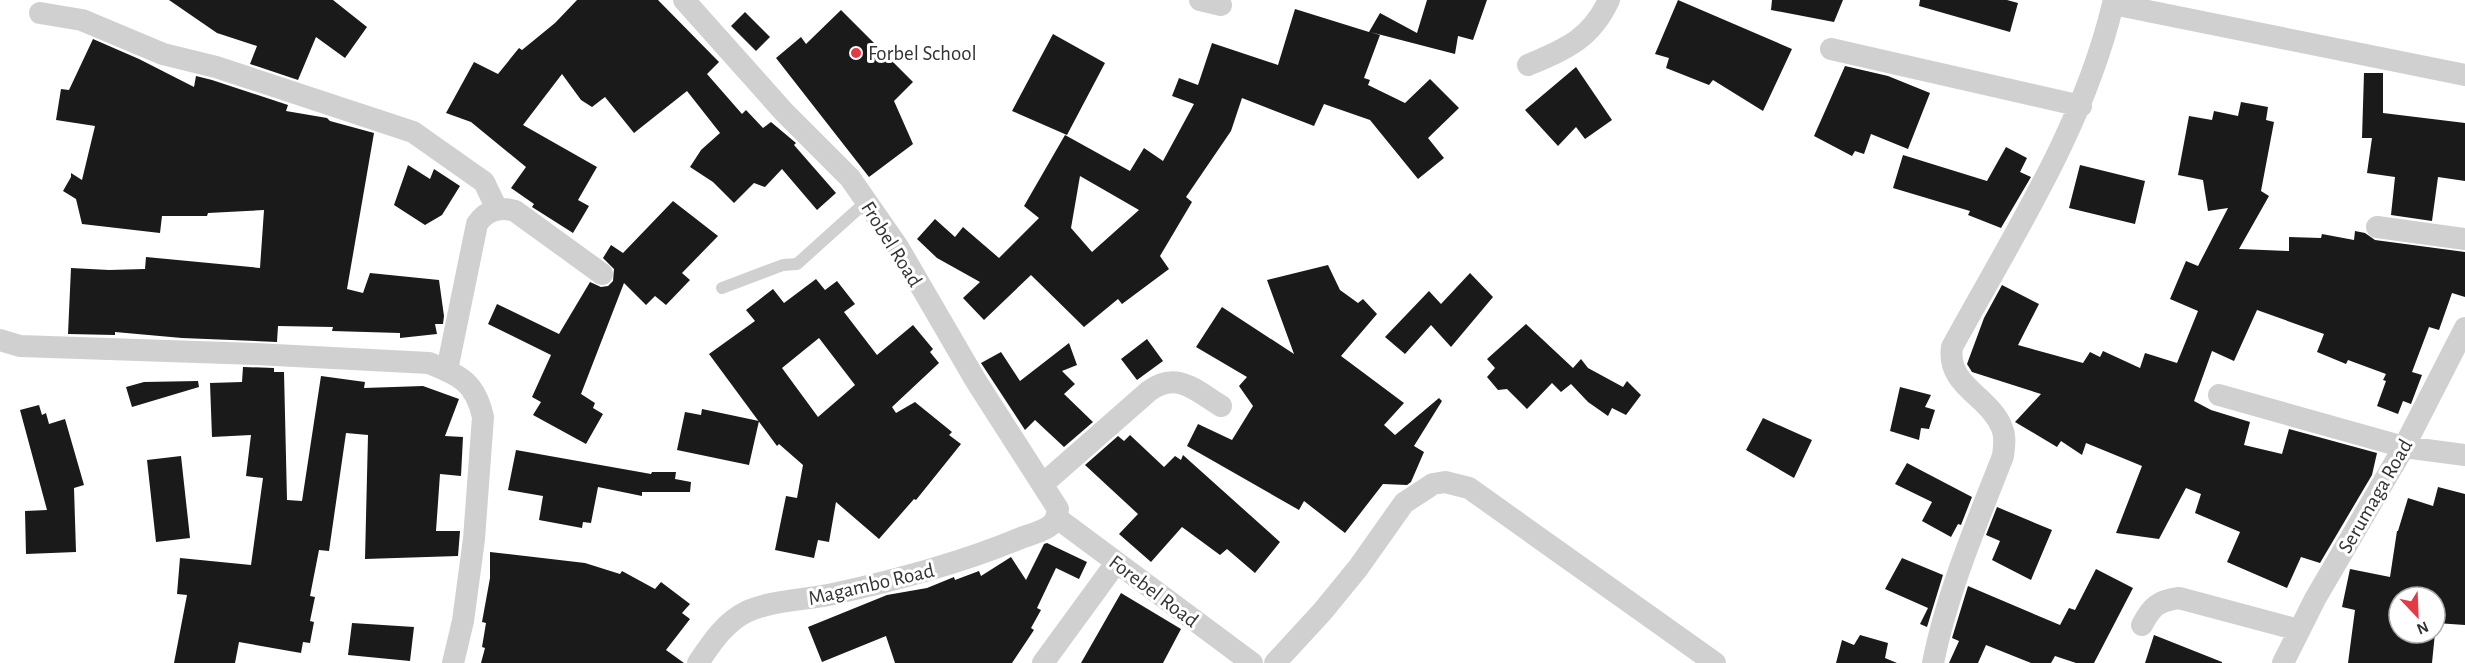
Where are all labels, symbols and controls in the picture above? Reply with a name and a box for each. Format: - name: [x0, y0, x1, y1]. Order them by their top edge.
- place label: Forbel School: [868, 43, 977, 64]
- marker: Forbel School: [849, 46, 863, 60]
- street label: Frobel Road: [857, 198, 926, 291]
- street label: Serumaga Road: [2334, 436, 2417, 557]
- street label: Forebel Road: [1105, 551, 1202, 632]
- street label: Magambo Road: [806, 560, 936, 609]
- north arrow: [2387, 585, 2447, 645]
- text: N: [2414, 618, 2431, 637]

